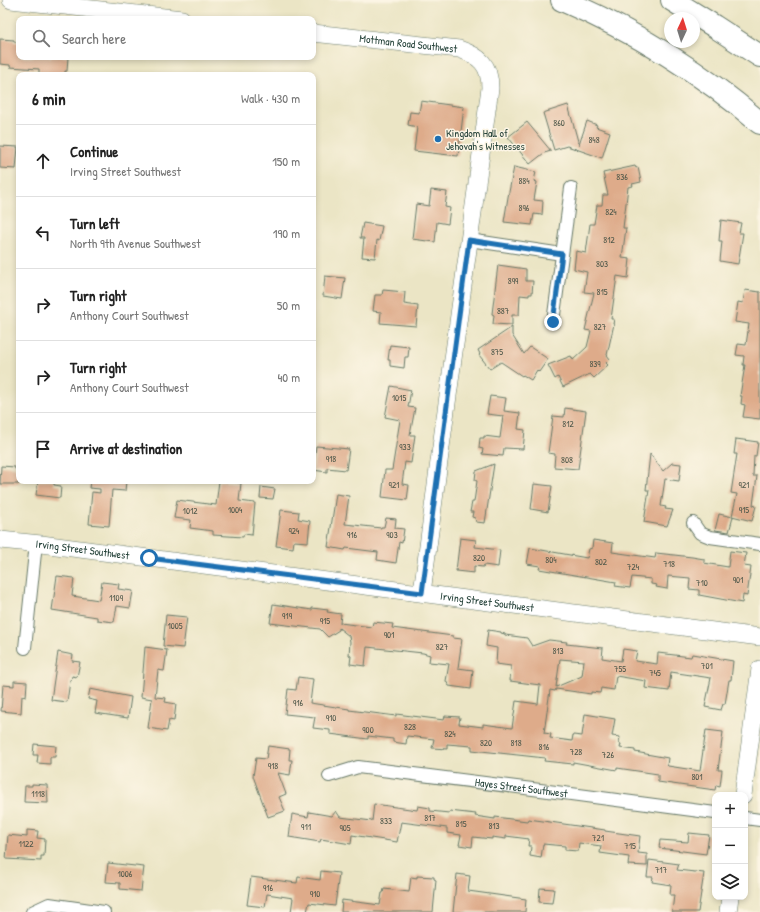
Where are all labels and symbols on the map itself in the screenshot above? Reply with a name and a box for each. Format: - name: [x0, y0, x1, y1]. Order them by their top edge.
- north arrow: [664, 12, 700, 48]
- street label: Mottman Road Southwest: [359, 31, 458, 56]
- house number: 860: [553, 117, 565, 129]
- place label: Kingdom Hall of Jehovah's Witnesses: [446, 126, 525, 153]
- marker: Kingdom Hall of Jehovah's Witnesses: [433, 134, 443, 144]
- house number: 848: [588, 134, 600, 146]
- house number: 836: [616, 171, 628, 183]
- house number: 884: [518, 175, 530, 187]
- house number: 896: [519, 202, 530, 214]
- house number: 824: [605, 206, 617, 218]
- house number: 812: [603, 234, 615, 246]
- house number: 803: [596, 258, 608, 270]
- house number: 899: [508, 275, 519, 287]
- house number: 815: [597, 286, 608, 298]
- house number: 887: [497, 305, 510, 317]
- route end: [544, 313, 562, 331]
- house number: 827: [594, 321, 607, 333]
- house number: 875: [491, 346, 503, 358]
- house number: 839: [589, 358, 601, 370]
- house number: 1015: [392, 392, 406, 404]
- house number: 812: [562, 418, 574, 430]
- house number: 933: [399, 441, 411, 453]
- house number: 918: [326, 453, 336, 465]
- house number: 808: [561, 454, 573, 466]
- house number: 921: [389, 479, 399, 491]
- house number: 921: [739, 479, 749, 491]
- house number: 1004: [228, 504, 243, 516]
- house number: 915: [739, 504, 749, 516]
- house number: 1012: [183, 505, 198, 517]
- house number: 924: [289, 525, 300, 537]
- house number: 916: [347, 529, 357, 541]
- house number: 903: [386, 529, 398, 541]
- street label: Irving Street Southwest: [35, 537, 130, 562]
- route start: [140, 549, 158, 567]
- house number: 820: [473, 552, 485, 564]
- house number: 804: [545, 554, 557, 566]
- house number: 802: [595, 556, 608, 568]
- house number: 718: [663, 558, 675, 570]
- house number: 724: [627, 561, 640, 573]
- house number: 901: [733, 574, 743, 586]
- house number: 710: [696, 577, 708, 589]
- street label: Irving Street Southwest: [439, 589, 535, 615]
- house number: 1109: [109, 592, 124, 604]
- house number: 919: [282, 610, 293, 622]
- house number: 915: [320, 615, 330, 627]
- house number: 1005: [167, 620, 183, 632]
- house number: 901: [384, 629, 394, 641]
- house number: 827: [436, 641, 449, 653]
- house number: 813: [552, 645, 564, 657]
- house number: 701: [701, 660, 713, 672]
- house number: 755: [614, 663, 626, 675]
- house number: 745: [649, 667, 661, 679]
- house number: 916: [293, 697, 303, 709]
- house number: 910: [326, 712, 336, 724]
- house number: 828: [404, 721, 416, 733]
- house number: 900: [362, 724, 374, 736]
- house number: 824: [444, 728, 456, 740]
- house number: 820: [480, 737, 492, 749]
- house number: 818: [510, 737, 522, 749]
- house number: 816: [539, 741, 550, 753]
- house number: 728: [570, 746, 582, 758]
- house number: 726: [602, 749, 615, 761]
- house number: 918: [268, 760, 278, 772]
- house number: 801: [691, 771, 703, 783]
- street label: Hayes Street Southwest: [474, 775, 569, 801]
- house number: 1118: [31, 788, 45, 800]
- house number: 817: [424, 812, 436, 824]
- house number: 833: [380, 815, 392, 827]
- house number: 815: [456, 818, 467, 830]
- house number: 813: [488, 820, 500, 832]
- house number: 911: [301, 821, 311, 833]
- house number: 905: [339, 822, 351, 834]
- house number: 721: [592, 832, 604, 844]
- house number: 1122: [19, 838, 34, 850]
- house number: 715: [624, 840, 636, 852]
- house number: 717: [655, 864, 668, 876]
- house number: 1006: [118, 868, 133, 880]
- house number: 916: [263, 882, 273, 894]
- house number: 910: [310, 888, 320, 900]

